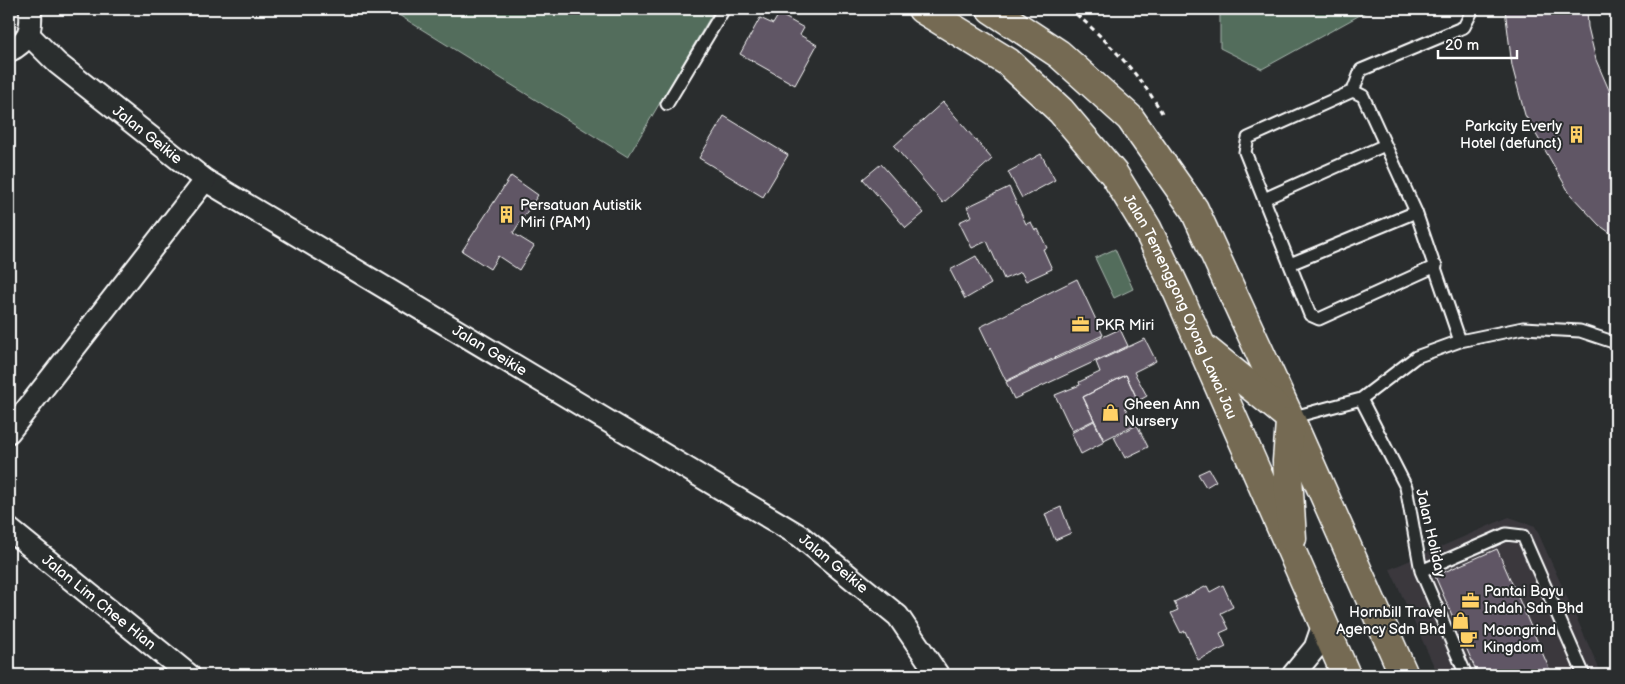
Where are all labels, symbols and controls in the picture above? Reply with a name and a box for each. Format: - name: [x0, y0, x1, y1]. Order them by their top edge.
- scale bar: [1438, 28, 1516, 60]
- text: 20 m: [1445, 36, 1479, 55]
- street label: Jalan Geikie: [108, 102, 186, 168]
- place label: Parkcity Everly Hotel (defunct): [1460, 117, 1562, 153]
- building icon: Parkcity Everly Hotel (defunct): [1566, 125, 1586, 145]
- street label: Jalan Temenggong Oyong Lawai Jau: [1118, 191, 1241, 422]
- place label: Persatuan Autistik Miri (PAM): [520, 196, 642, 232]
- building icon: Persatuan Autistik Miri (PAM): [496, 204, 516, 224]
- office icon: PKR Miri: [1071, 315, 1091, 335]
- place label: PKR Miri: [1095, 316, 1154, 335]
- street label: Jalan Geikie: [449, 321, 530, 380]
- place label: Gheen Ann Nursery: [1124, 395, 1200, 431]
- shop icon: Gheen Ann Nursery: [1100, 403, 1120, 423]
- street label: Jalan Holiday: [1411, 487, 1450, 580]
- street label: Jalan Geikie: [795, 530, 872, 598]
- street label: Jalan Lim Chee Hian: [38, 551, 160, 654]
- place label: Pantai Bayu Indah Sdn Bhd: [1484, 582, 1584, 618]
- office icon: Pantai Bayu Indah Sdn Bhd: [1460, 590, 1480, 610]
- place label: Hornbill Travel Agency Sdn Bhd: [1336, 603, 1446, 639]
- shop icon: Hornbill Travel Agency Sdn Bhd: [1450, 611, 1470, 631]
- place label: Moongrind Kingdom: [1483, 621, 1556, 657]
- cafe icon: Moongrind Kingdom: [1459, 629, 1479, 649]

